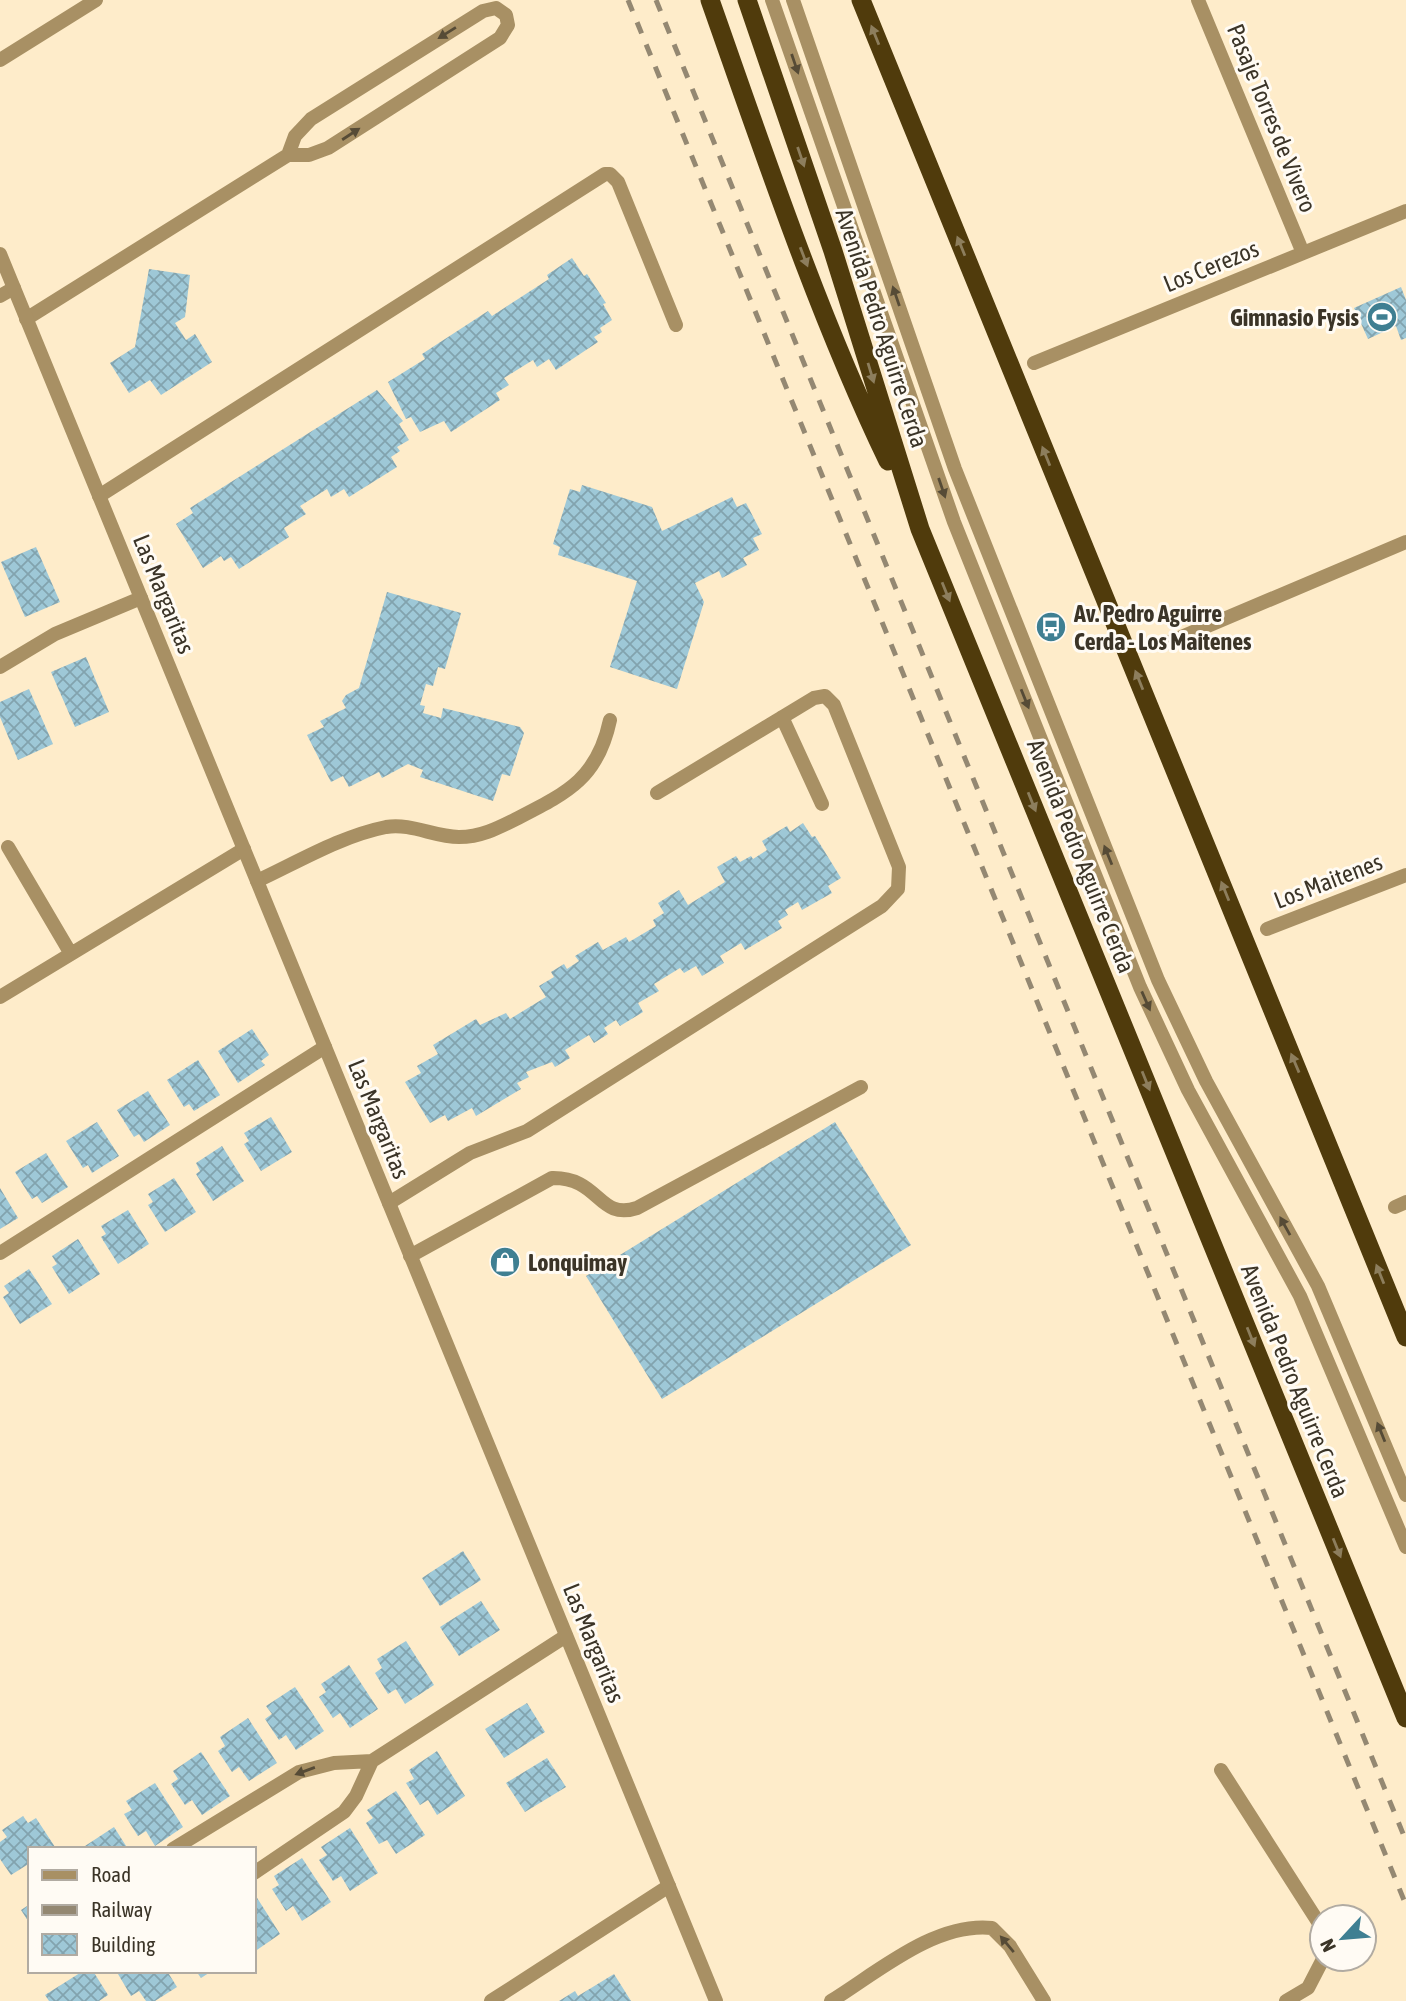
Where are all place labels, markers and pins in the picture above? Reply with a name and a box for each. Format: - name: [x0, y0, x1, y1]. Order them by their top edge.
- sports icon: Gimnasio Fysis: [1365, 300, 1399, 334]
- place label: Gimnasio Fysis: [1230, 304, 1360, 331]
- place label: Av. Pedro Aguirre Cerda - Los Maitenes: [1073, 600, 1252, 655]
- bus stop icon: Av. Pedro Aguirre Cerda - Los Maitenes: [1034, 610, 1068, 644]
- shop icon: Lonquimay: [488, 1245, 522, 1279]
- place label: Lonquimay: [528, 1249, 627, 1276]

